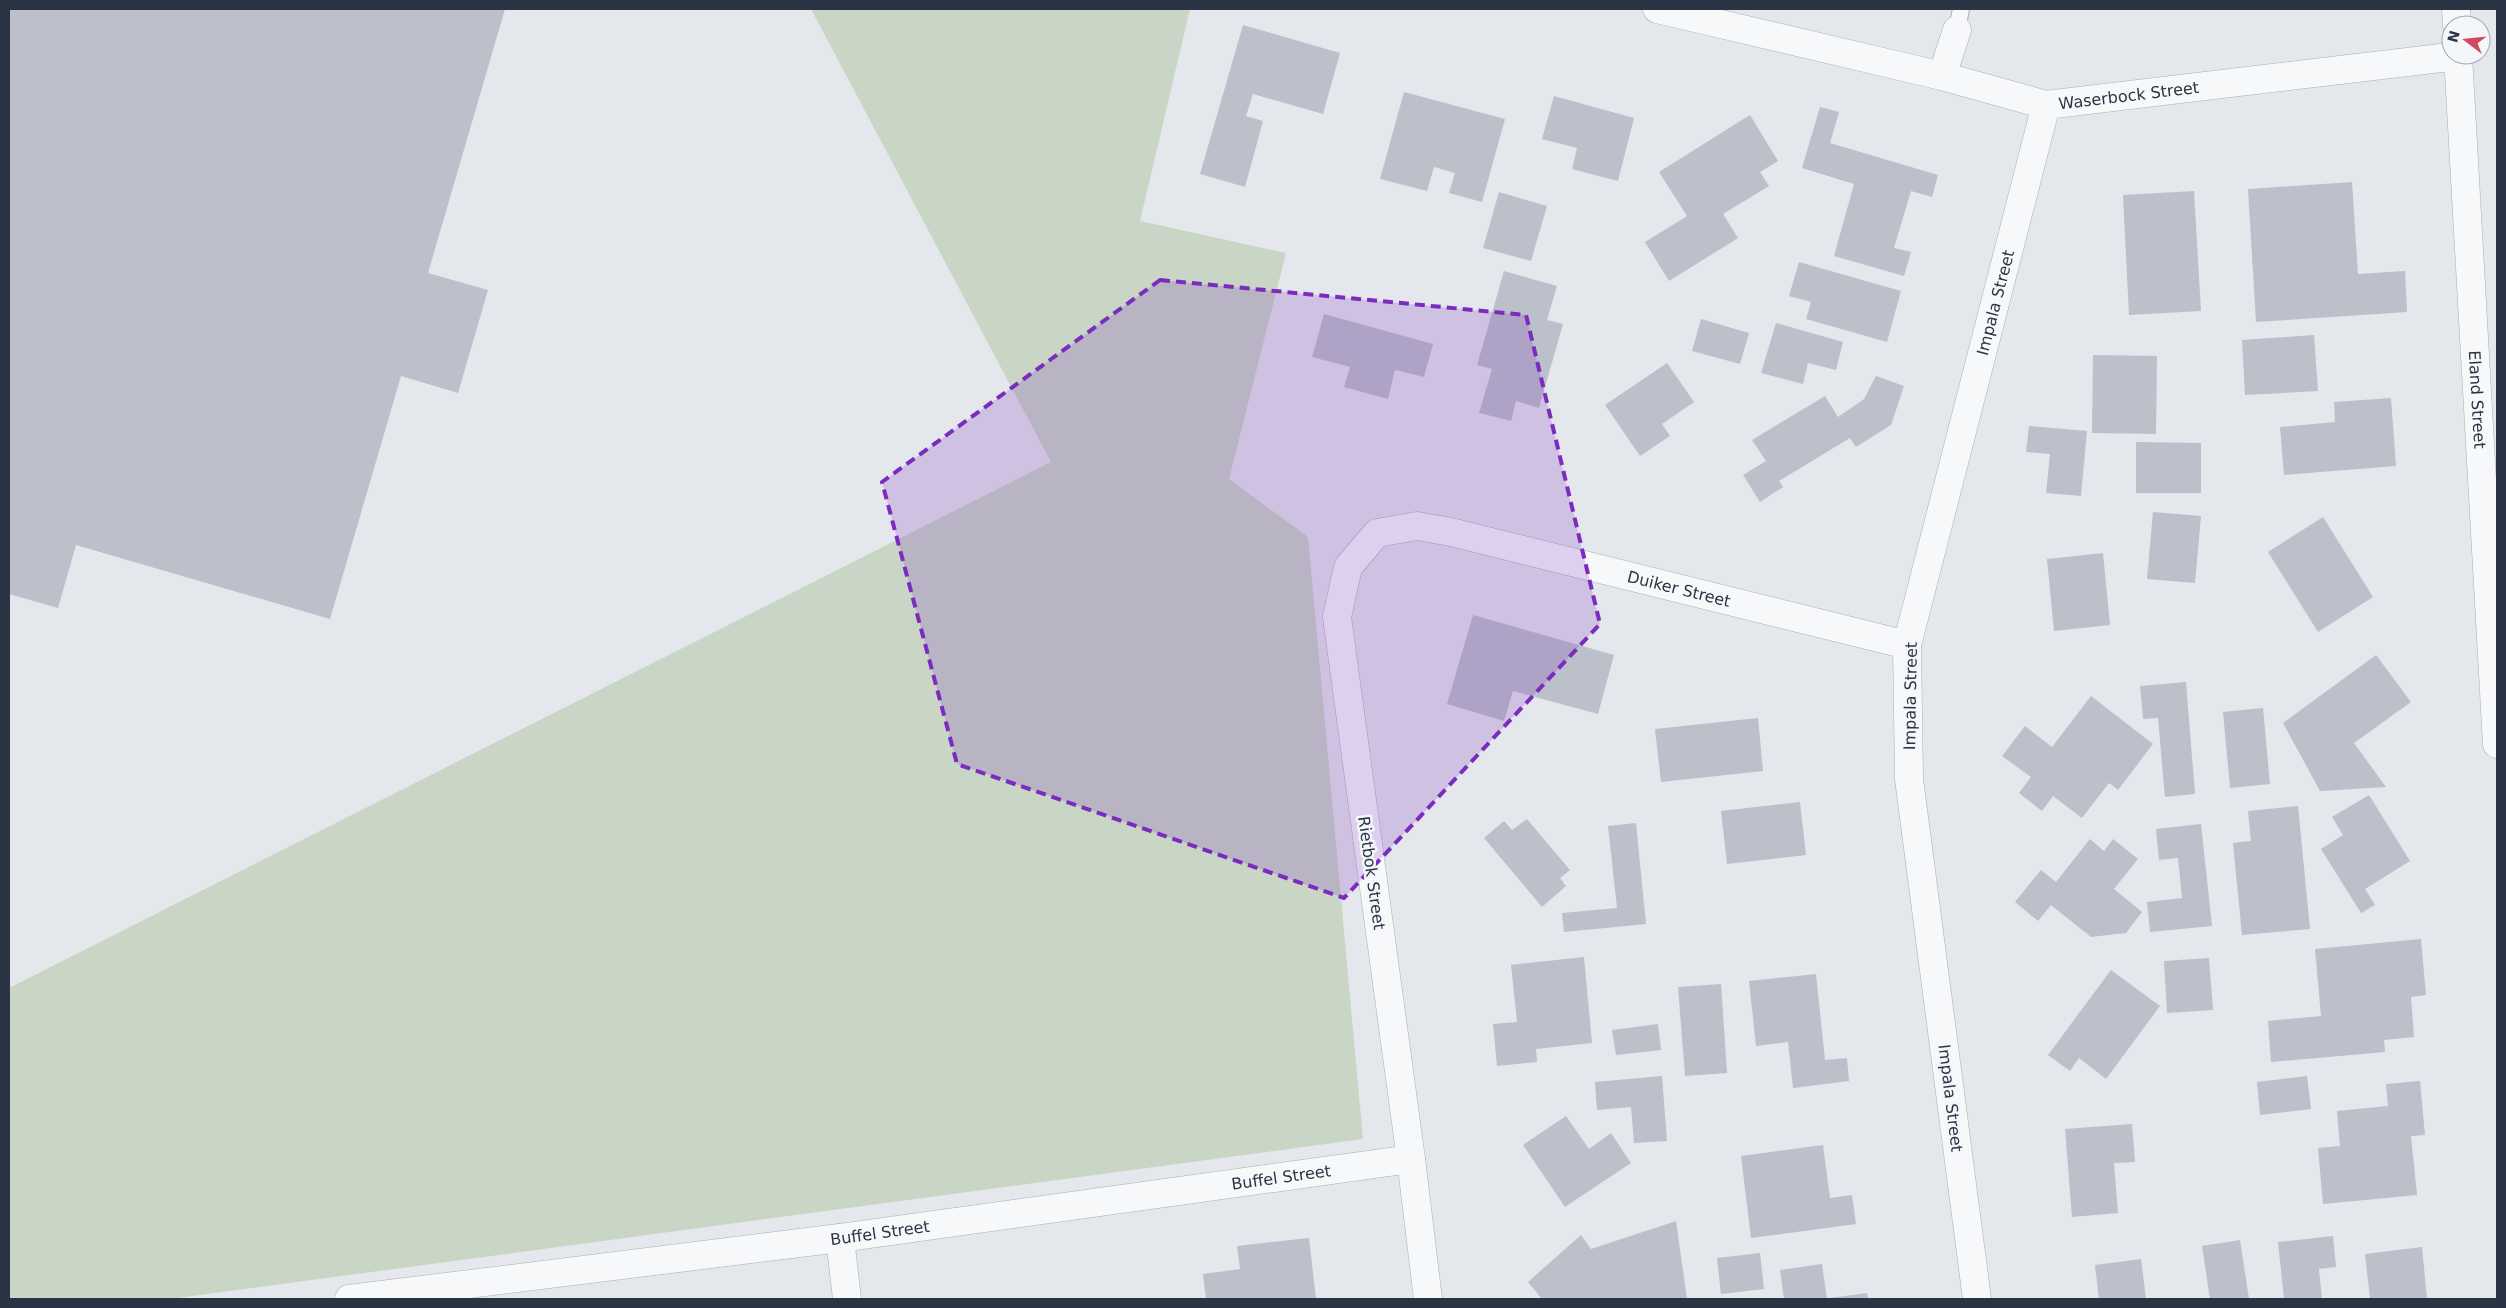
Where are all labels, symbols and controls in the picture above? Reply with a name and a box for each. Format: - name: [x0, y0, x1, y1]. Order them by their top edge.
- north arrow: [2441, 15, 2491, 65]
- text: N: [2444, 29, 2463, 44]
- street label: Waserbock Street: [2058, 78, 2200, 113]
- street label: Impala Street: [1973, 248, 2018, 358]
- street label: Eland Street: [2465, 350, 2489, 449]
- street label: Duiker Street: [1625, 567, 1733, 611]
- street label: Impala Street: [1900, 642, 1921, 750]
- street label: Rietbok Street: [1354, 815, 1389, 931]
- street label: Impala Street: [1934, 1043, 1967, 1153]
- street label: Buffel Street: [1230, 1161, 1332, 1194]
- street label: Buffel Street: [829, 1217, 931, 1249]

